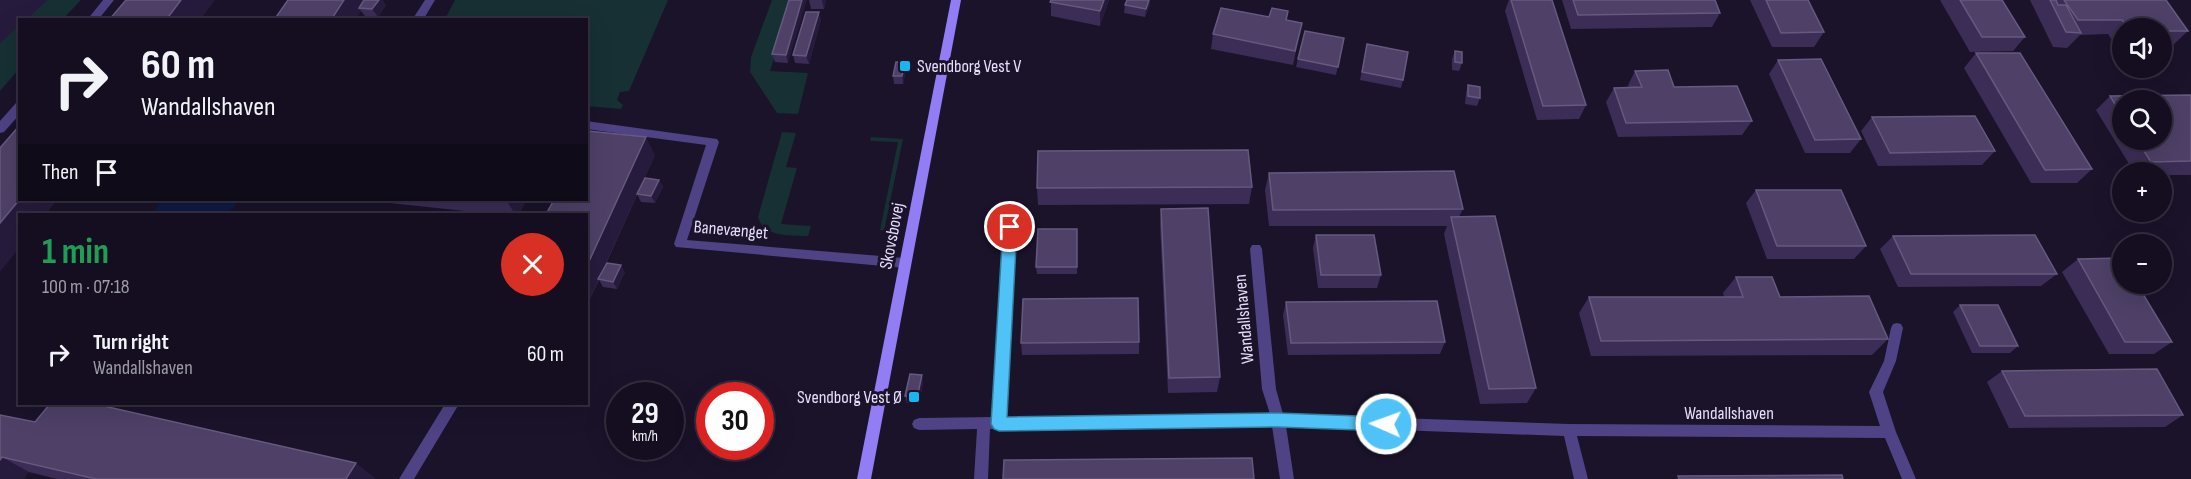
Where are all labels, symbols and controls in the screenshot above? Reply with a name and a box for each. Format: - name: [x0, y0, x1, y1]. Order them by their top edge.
- map controls: [2112, 18, 2172, 294]
- button: sound: [2112, 18, 2172, 78]
- text: 60 m: [141, 40, 215, 91]
- icon: right: [42, 42, 120, 120]
- place label: Svendborg Vest V: [917, 56, 1021, 77]
- marker: Svendborg Vest V: [898, 59, 912, 73]
- button: search: [2112, 90, 2172, 150]
- text: Wandallshaven: [141, 91, 276, 123]
- icon: arrive: [90, 156, 123, 189]
- text: Then: [42, 159, 78, 186]
- button: +: [2112, 162, 2172, 222]
- street label: Skovsbovej: [875, 201, 909, 271]
- pin: [984, 201, 1035, 252]
- icon: arrive: [993, 210, 1026, 243]
- street label: Banevænget: [693, 216, 770, 244]
- text: 1 min: [42, 231, 109, 274]
- button: close: [501, 233, 564, 296]
- button: −: [2112, 234, 2172, 294]
- street label: Wandallshaven: [1230, 273, 1258, 365]
- text: 100 m · 07:18: [42, 275, 129, 299]
- text: Turn right: [93, 329, 169, 356]
- icon: right: [42, 338, 75, 371]
- text: 60 m: [527, 341, 564, 368]
- text: Wandallshaven: [93, 356, 193, 380]
- speed limit sign: 30: [696, 382, 774, 460]
- place label: Svendborg Vest Ø: [797, 387, 902, 408]
- marker: Svendborg Vest Ø: [907, 390, 921, 404]
- position arrow: [1354, 392, 1418, 456]
- text: 29: [631, 396, 659, 432]
- street label: Wandallshaven: [1684, 403, 1774, 424]
- text: km/h: [632, 427, 658, 446]

